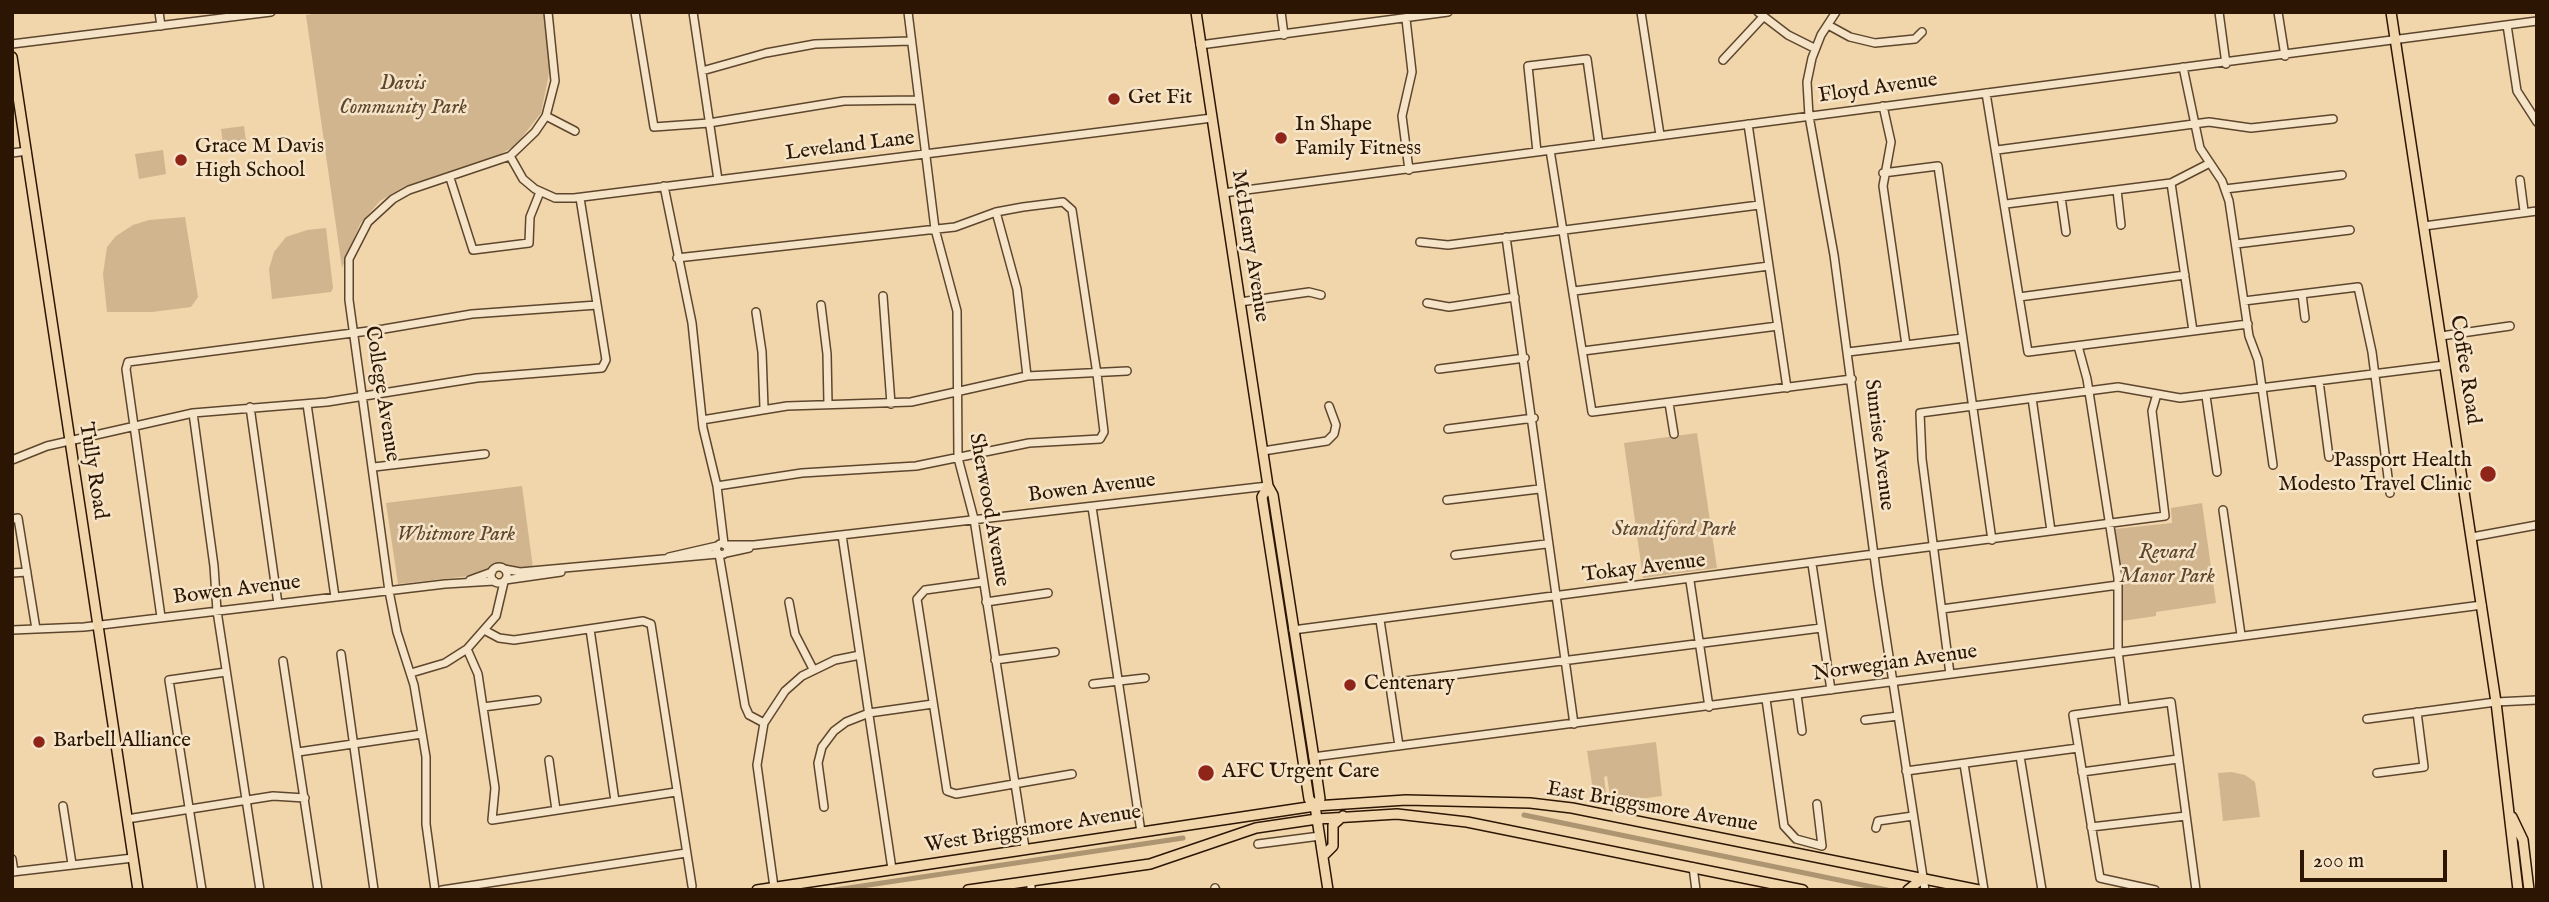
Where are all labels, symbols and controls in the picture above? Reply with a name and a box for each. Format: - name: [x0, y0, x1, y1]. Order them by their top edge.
- street label: Floyd Avenue: [1817, 68, 1939, 110]
- park label: Davis Community Park: [339, 72, 467, 122]
- place label: Get Fit: [1128, 86, 1192, 112]
- marker: Get Fit: [1106, 91, 1122, 107]
- place label: In Shape Family Fitness: [1295, 113, 1421, 163]
- street label: Leveland Lane: [784, 127, 916, 167]
- marker: In Shape Family Fitness: [1273, 130, 1289, 146]
- place label: Grace M Davis High School: [195, 135, 324, 185]
- marker: Grace M Davis High School: [173, 152, 189, 168]
- street label: McHenry Avenue: [1225, 168, 1273, 324]
- street label: Coffee Road: [2443, 314, 2485, 426]
- street label: College Avenue: [358, 324, 404, 464]
- street label: Sunrise Avenue: [1857, 378, 1899, 512]
- street label: Tully Road: [72, 421, 112, 521]
- street label: Sherwood Avenue: [962, 431, 1014, 589]
- place label: Passport Health Modesto Travel Clinic: [2278, 449, 2472, 499]
- marker: Passport Health Modesto Travel Clinic: [2478, 464, 2498, 484]
- street label: Bowen Avenue: [1027, 469, 1157, 509]
- park label: Standiford Park: [1612, 518, 1736, 544]
- park label: Whitmore Park: [397, 523, 515, 549]
- park label: Revard Manor Park: [2119, 541, 2215, 591]
- street label: Tokay Avenue: [1581, 549, 1707, 589]
- street label: Bowen Avenue: [172, 571, 302, 611]
- street label: Norwegian Avenue: [1811, 640, 1979, 688]
- place label: Centenary: [1364, 672, 1455, 698]
- marker: Centenary: [1342, 677, 1358, 693]
- place label: Barbell Alliance: [53, 729, 191, 755]
- marker: Barbell Alliance: [31, 734, 47, 750]
- place label: AFC Urgent Care: [1222, 760, 1379, 786]
- marker: AFC Urgent Care: [1196, 763, 1216, 783]
- street label: East Briggsmore Avenue: [1545, 777, 1759, 839]
- street label: West Briggsmore Avenue: [923, 800, 1143, 860]
- scale bar: [2304, 836, 2451, 880]
- text: 200 m: [2313, 848, 2364, 875]

